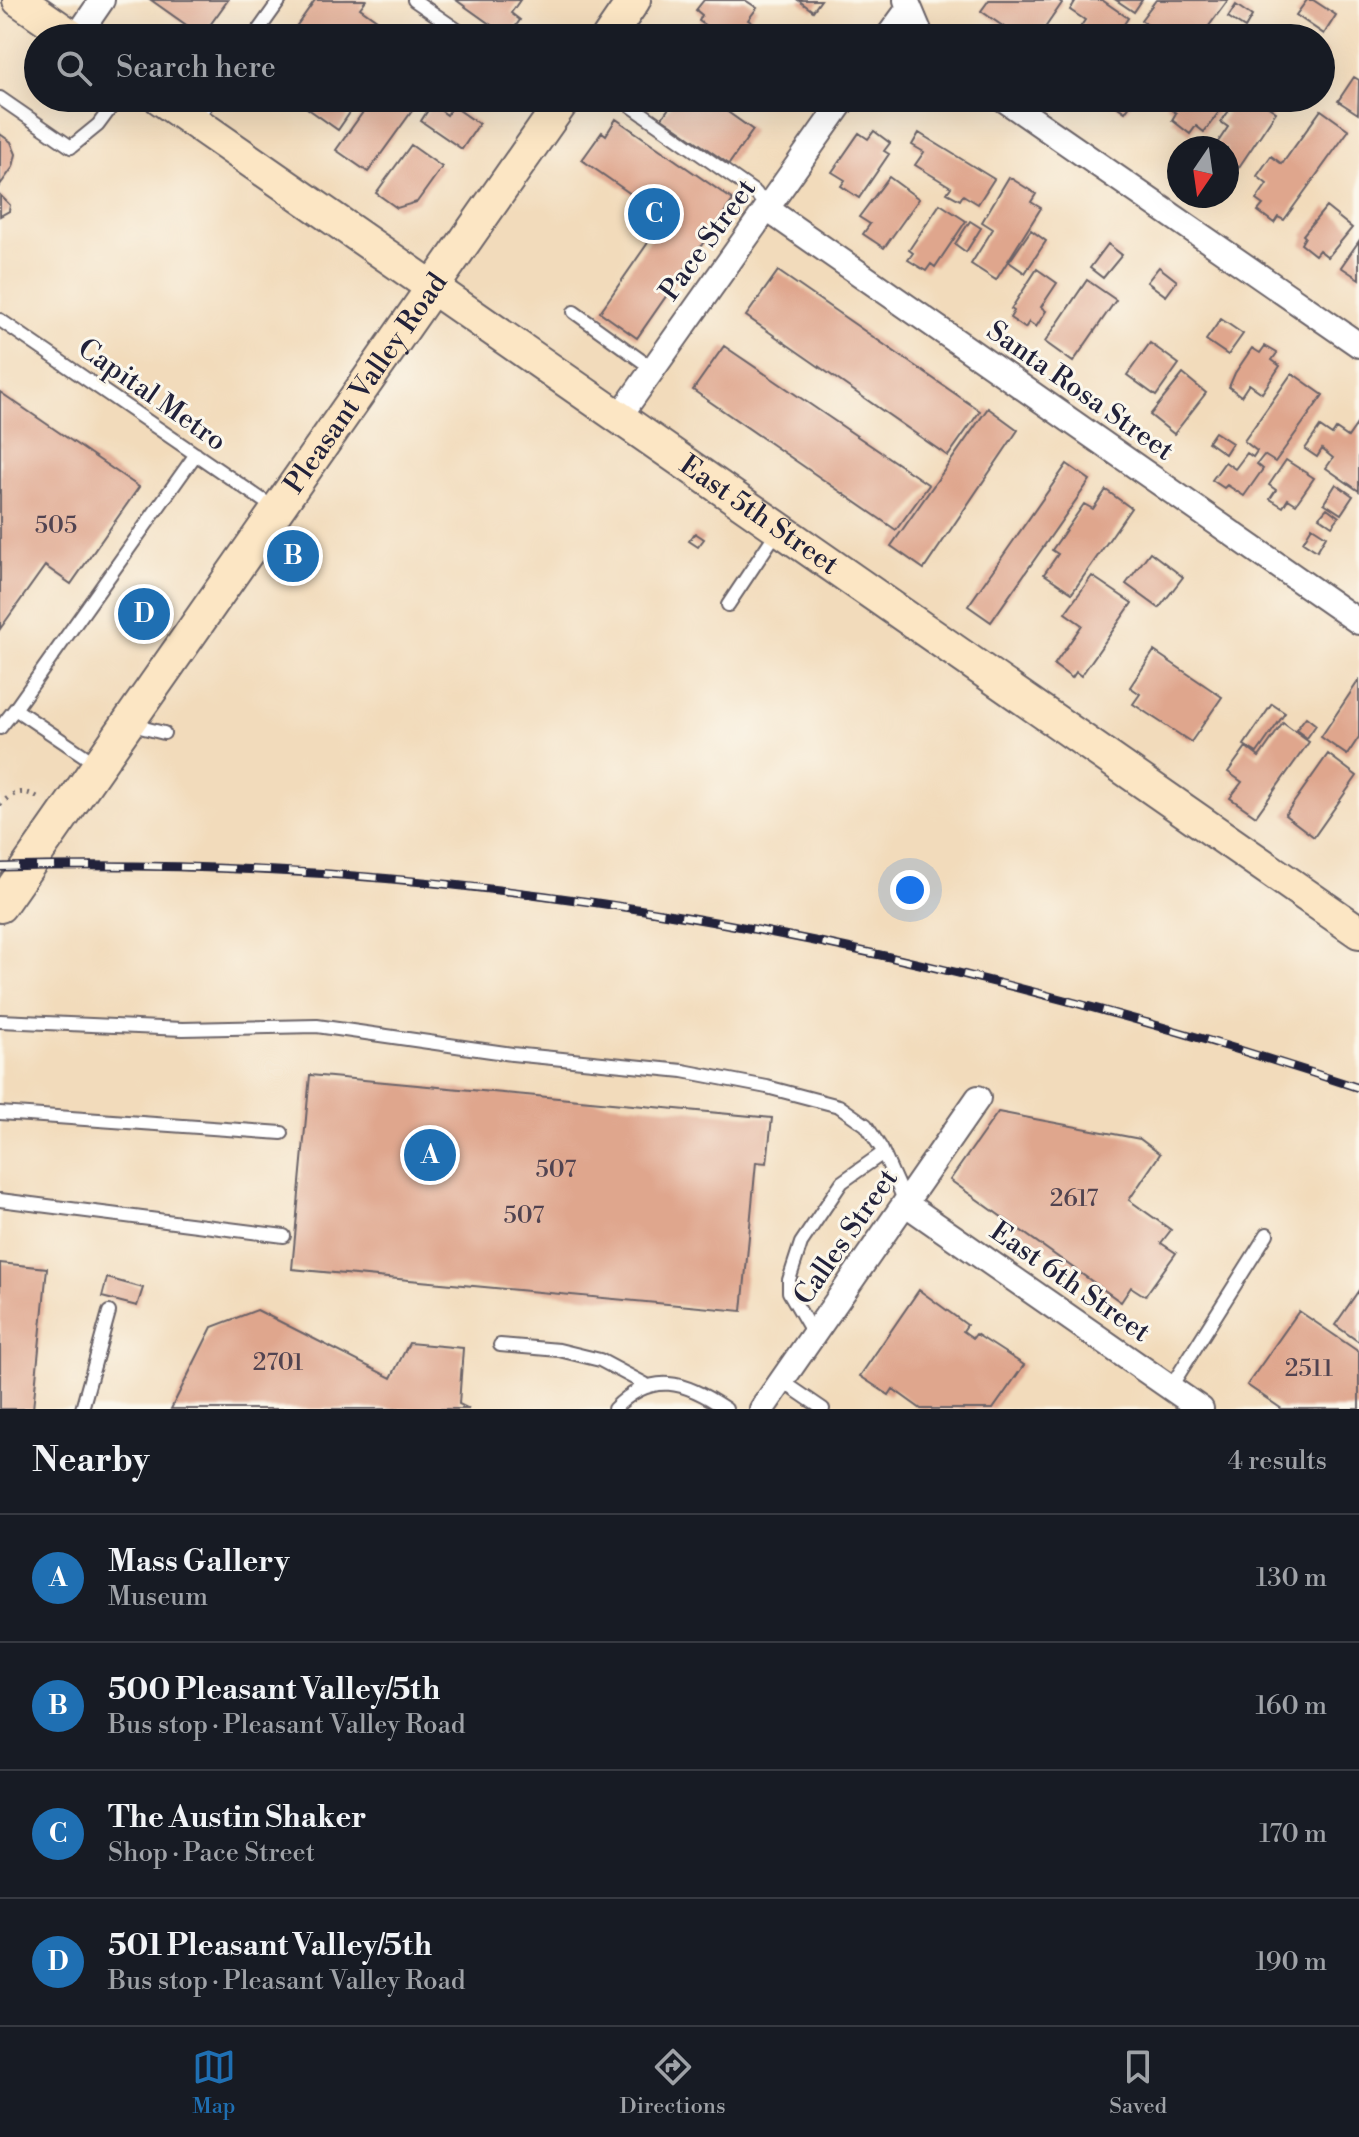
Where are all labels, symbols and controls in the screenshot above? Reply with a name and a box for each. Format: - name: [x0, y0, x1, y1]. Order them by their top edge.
- search box: [24, 24, 1335, 112]
- icon: search: [52, 46, 96, 90]
- text: Search here: [116, 49, 276, 87]
- north arrow: [1167, 136, 1239, 208]
- street label: Pace Street: [652, 172, 764, 308]
- pin: C: [628, 184, 680, 244]
- street label: Pleasant Valley Road: [276, 266, 455, 500]
- street label: Santa Rosa Street: [980, 313, 1180, 469]
- street label: Capital Metro: [71, 331, 233, 459]
- street label: East 5th Street: [673, 447, 846, 582]
- house number: 505: [35, 511, 77, 541]
- pin: B: [267, 526, 319, 586]
- pin: D: [118, 584, 170, 644]
- your location: [890, 870, 930, 910]
- pin: A: [404, 1125, 456, 1185]
- house number: 507: [536, 1155, 576, 1185]
- street label: Calles Street: [786, 1162, 906, 1312]
- house number: 2617: [1050, 1184, 1098, 1214]
- house number: 507: [504, 1201, 544, 1231]
- street label: East 6th Street: [983, 1214, 1157, 1350]
- house number: 2701: [253, 1348, 304, 1378]
- house number: 2511: [1285, 1354, 1334, 1384]
- text: Nearby: [32, 1440, 150, 1482]
- text: 4 results: [1228, 1445, 1327, 1477]
- text: Mass Gallery: [108, 1543, 290, 1581]
- text: A: [49, 1562, 67, 1594]
- text: 130 m: [1256, 1562, 1327, 1594]
- text: Museum: [108, 1581, 208, 1613]
- text: 500 Pleasant Valley/5th: [108, 1671, 440, 1709]
- text: B: [48, 1690, 68, 1722]
- text: 160 m: [1256, 1690, 1327, 1722]
- text: Bus stop · Pleasant Valley Road: [108, 1709, 466, 1741]
- text: The Austin Shaker: [108, 1799, 366, 1837]
- text: C: [49, 1818, 67, 1850]
- text: 170 m: [1259, 1818, 1327, 1850]
- text: Shop · Pace Street: [108, 1837, 315, 1869]
- text: 501 Pleasant Valley/5th: [108, 1927, 432, 1965]
- text: D: [48, 1946, 68, 1978]
- text: 190 m: [1256, 1946, 1327, 1978]
- text: Bus stop · Pleasant Valley Road: [108, 1965, 466, 1997]
- tab: Map: [192, 2045, 236, 2120]
- tab: Directions: [620, 2045, 726, 2120]
- tab: Saved: [1109, 2045, 1167, 2120]

